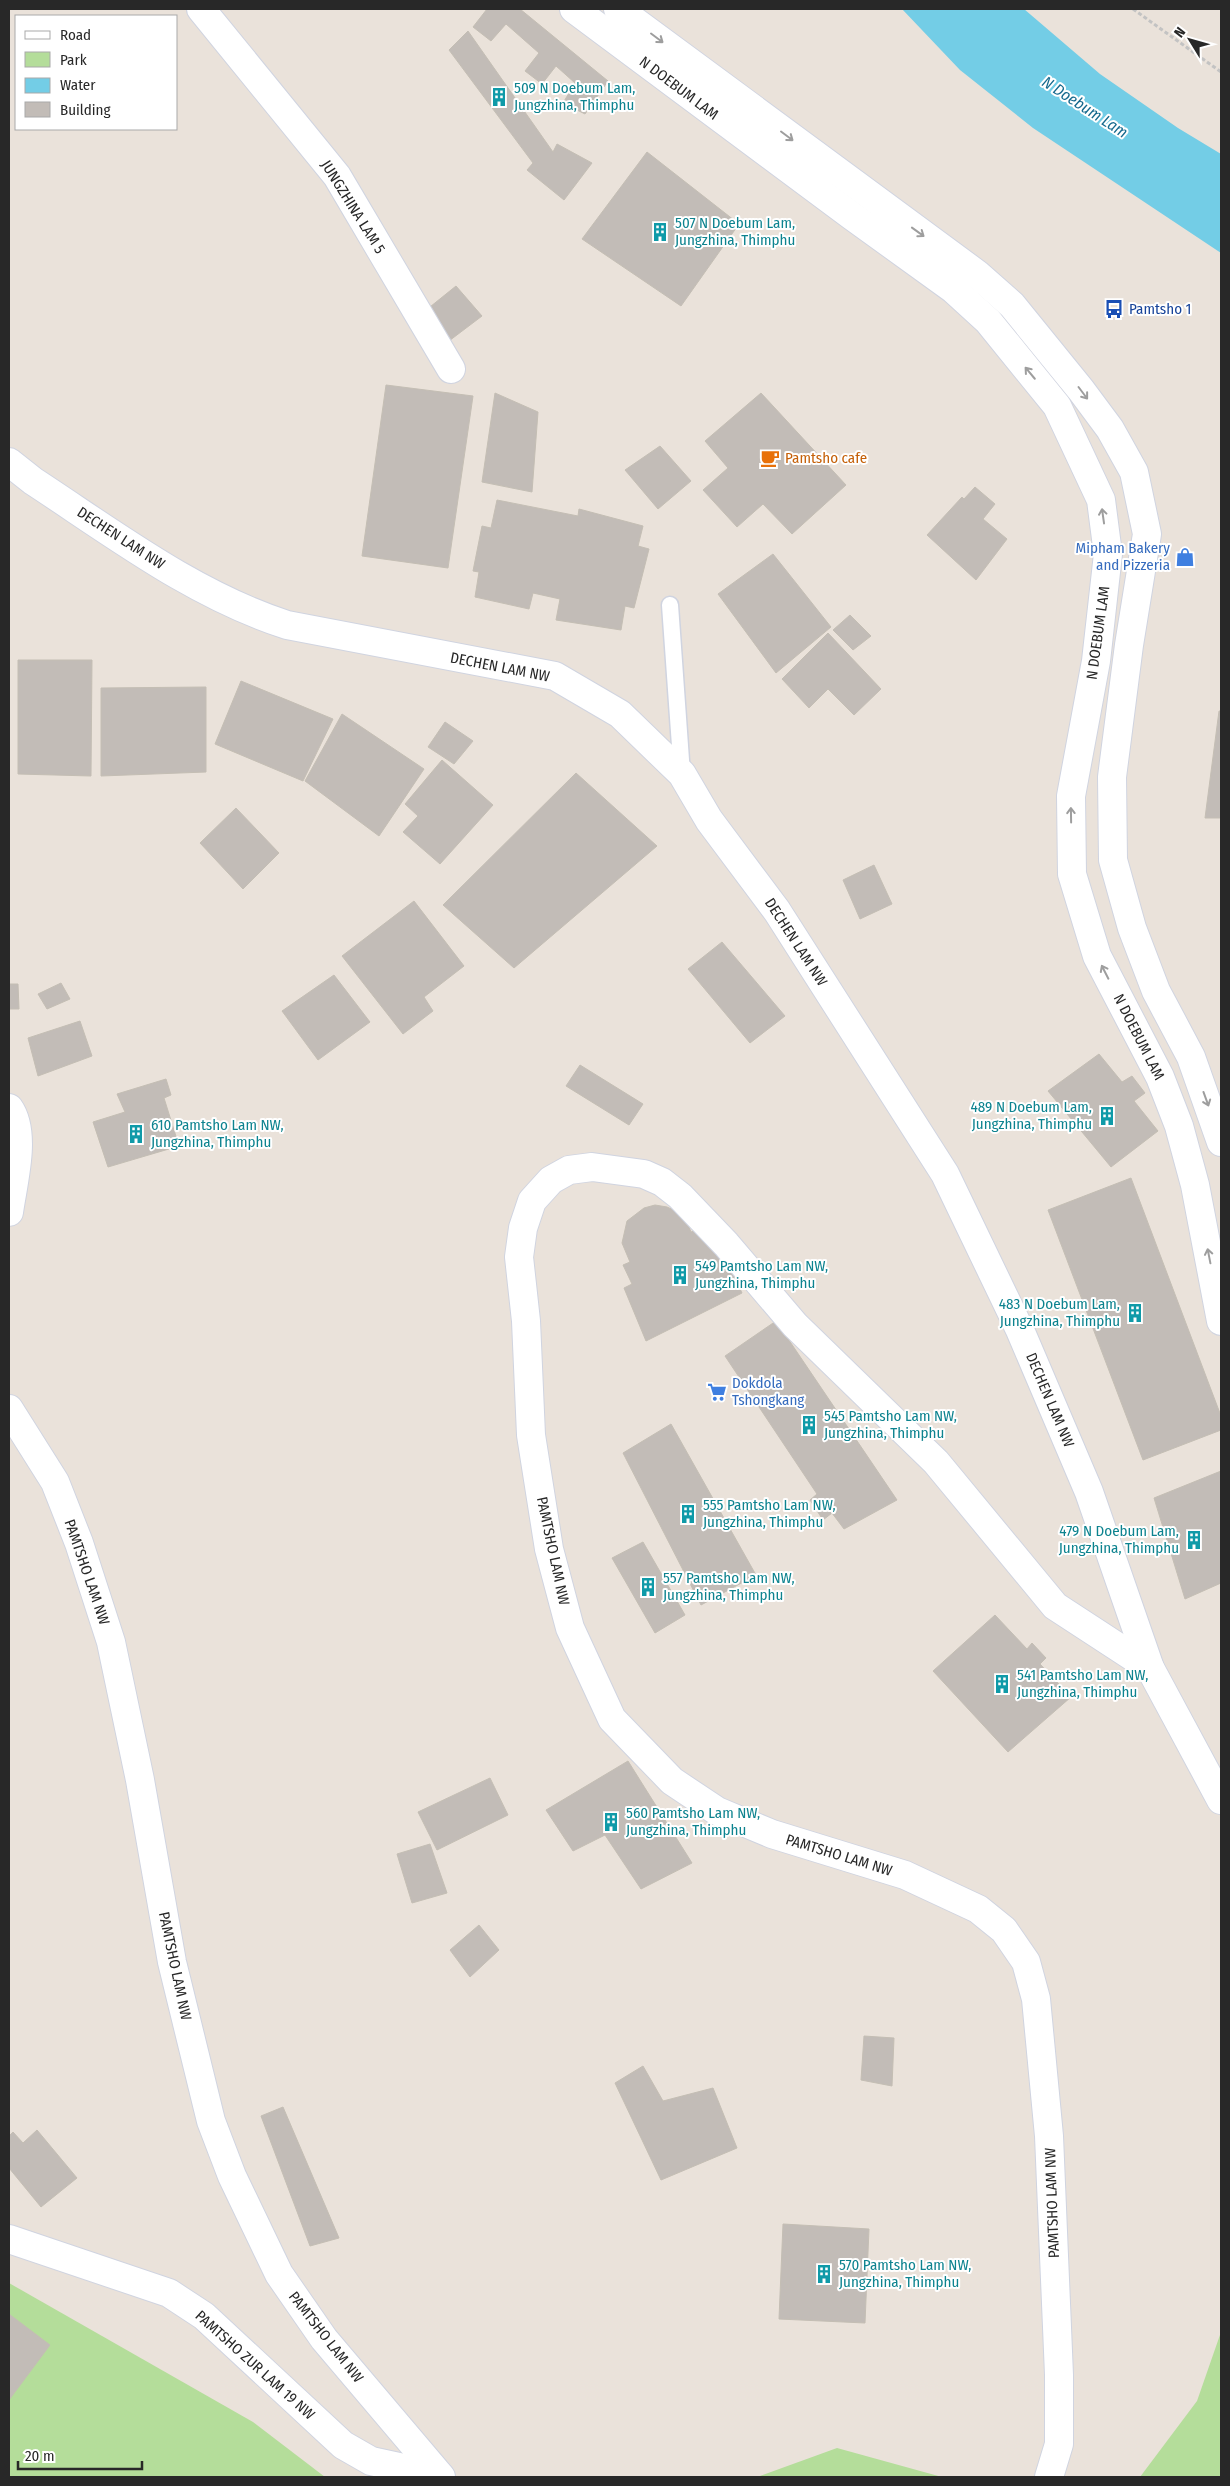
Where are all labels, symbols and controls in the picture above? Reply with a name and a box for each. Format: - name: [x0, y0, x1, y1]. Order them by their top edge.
- legend: [15, 15, 178, 130]
- north arrow: [1165, 15, 1215, 65]
- text: N: [1171, 24, 1189, 41]
- text: Road: [60, 26, 91, 44]
- one-way arrow: [650, 33, 663, 44]
- text: Park: [60, 51, 87, 69]
- street label: N DOEBUM LAM: [636, 52, 722, 124]
- water label: N Doebum Lam: [1038, 72, 1132, 142]
- text: Water: [60, 76, 96, 94]
- place label: 509 N Doebum Lam, Jungzhina, Thimphu: [514, 79, 636, 114]
- building icon: 509 N Doebum Lam, Jungzhina, Thimphu: [488, 86, 510, 108]
- text: Building: [60, 101, 111, 119]
- one-way arrow: [780, 130, 793, 141]
- street label: JUNGZHINA LAM 5: [317, 157, 389, 257]
- place label: 507 N Doebum Lam, Jungzhina, Thimphu: [675, 214, 795, 249]
- building icon: 507 N Doebum Lam, Jungzhina, Thimphu: [649, 221, 671, 243]
- one-way arrow: [911, 227, 925, 237]
- bus stop icon: Pamtsho 1: [1103, 298, 1125, 320]
- place label: Pamtsho 1: [1129, 300, 1191, 318]
- one-way arrow: [1024, 367, 1035, 380]
- one-way arrow: [1078, 386, 1089, 399]
- cafe icon: Pamtsho cafe: [759, 447, 781, 469]
- place label: Pamtsho cafe: [785, 449, 867, 467]
- street label: DECHEN LAM NW: [74, 503, 168, 573]
- one-way arrow: [1098, 508, 1108, 524]
- place label: Mipham Bakery and Pizzeria: [1076, 539, 1170, 574]
- shop icon: Mipham Bakery and Pizzeria: [1174, 546, 1196, 568]
- street label: N DOEBUM LAM: [1083, 585, 1113, 681]
- street label: DECHEN LAM NW: [449, 649, 551, 685]
- one-way arrow: [1066, 807, 1076, 824]
- street label: DECHEN LAM NW: [761, 895, 831, 989]
- one-way arrow: [1100, 965, 1109, 980]
- street label: N DOEBUM LAM: [1110, 991, 1168, 1083]
- one-way arrow: [1202, 1091, 1211, 1106]
- place label: 489 N Doebum Lam, Jungzhina, Thimphu: [971, 1098, 1092, 1133]
- building icon: 489 N Doebum Lam, Jungzhina, Thimphu: [1096, 1105, 1118, 1127]
- place label: 610 Pamtsho Lam NW, Jungzhina, Thimphu: [151, 1116, 284, 1151]
- building icon: 610 Pamtsho Lam NW, Jungzhina, Thimphu: [125, 1123, 147, 1145]
- one-way arrow: [1203, 1248, 1213, 1264]
- place label: 549 Pamtsho Lam NW, Jungzhina, Thimphu: [695, 1257, 828, 1292]
- building icon: 549 Pamtsho Lam NW, Jungzhina, Thimphu: [669, 1264, 691, 1286]
- place label: 483 N Doebum Lam, Jungzhina, Thimphu: [999, 1295, 1120, 1330]
- building icon: 483 N Doebum Lam, Jungzhina, Thimphu: [1124, 1302, 1146, 1324]
- street label: DECHEN LAM NW: [1022, 1350, 1078, 1450]
- place label: Dokdola Tshongkang: [732, 1374, 804, 1409]
- supermarket icon: Dokdola Tshongkang: [706, 1381, 728, 1403]
- place label: 545 Pamtsho Lam NW, Jungzhina, Thimphu: [824, 1407, 957, 1442]
- building icon: 545 Pamtsho Lam NW, Jungzhina, Thimphu: [798, 1414, 820, 1436]
- street label: PAMTSHO LAM NW: [533, 1495, 573, 1607]
- place label: 555 Pamtsho Lam NW, Jungzhina, Thimphu: [703, 1496, 836, 1531]
- building icon: 555 Pamtsho Lam NW, Jungzhina, Thimphu: [677, 1503, 699, 1525]
- street label: PAMTSHO LAM NW: [61, 1517, 113, 1627]
- place label: 479 N Doebum Lam, Jungzhina, Thimphu: [1059, 1522, 1179, 1557]
- building icon: 479 N Doebum Lam, Jungzhina, Thimphu: [1183, 1529, 1205, 1551]
- place label: 557 Pamtsho Lam NW, Jungzhina, Thimphu: [663, 1569, 795, 1604]
- building icon: 557 Pamtsho Lam NW, Jungzhina, Thimphu: [637, 1576, 659, 1598]
- place label: 541 Pamtsho Lam NW, Jungzhina, Thimphu: [1017, 1666, 1148, 1701]
- building icon: 541 Pamtsho Lam NW, Jungzhina, Thimphu: [991, 1673, 1013, 1695]
- place label: 560 Pamtsho Lam NW, Jungzhina, Thimphu: [626, 1804, 760, 1839]
- building icon: 560 Pamtsho Lam NW, Jungzhina, Thimphu: [600, 1811, 622, 1833]
- street label: PAMTSHO LAM NW: [784, 1830, 894, 1880]
- street label: PAMTSHO LAM NW: [155, 1910, 195, 2022]
- street label: PAMTSHO LAM NW: [1041, 2147, 1063, 2259]
- place label: 570 Pamtsho Lam NW, Jungzhina, Thimphu: [839, 2256, 971, 2291]
- building icon: 570 Pamtsho Lam NW, Jungzhina, Thimphu: [813, 2263, 835, 2285]
- street label: PAMTSHO LAM NW: [285, 2288, 367, 2386]
- street label: PAMTSHO ZUR LAM 19 NW: [192, 2307, 318, 2423]
- scale bar: [18, 2438, 141, 2470]
- text: 20 m: [25, 2447, 55, 2465]

